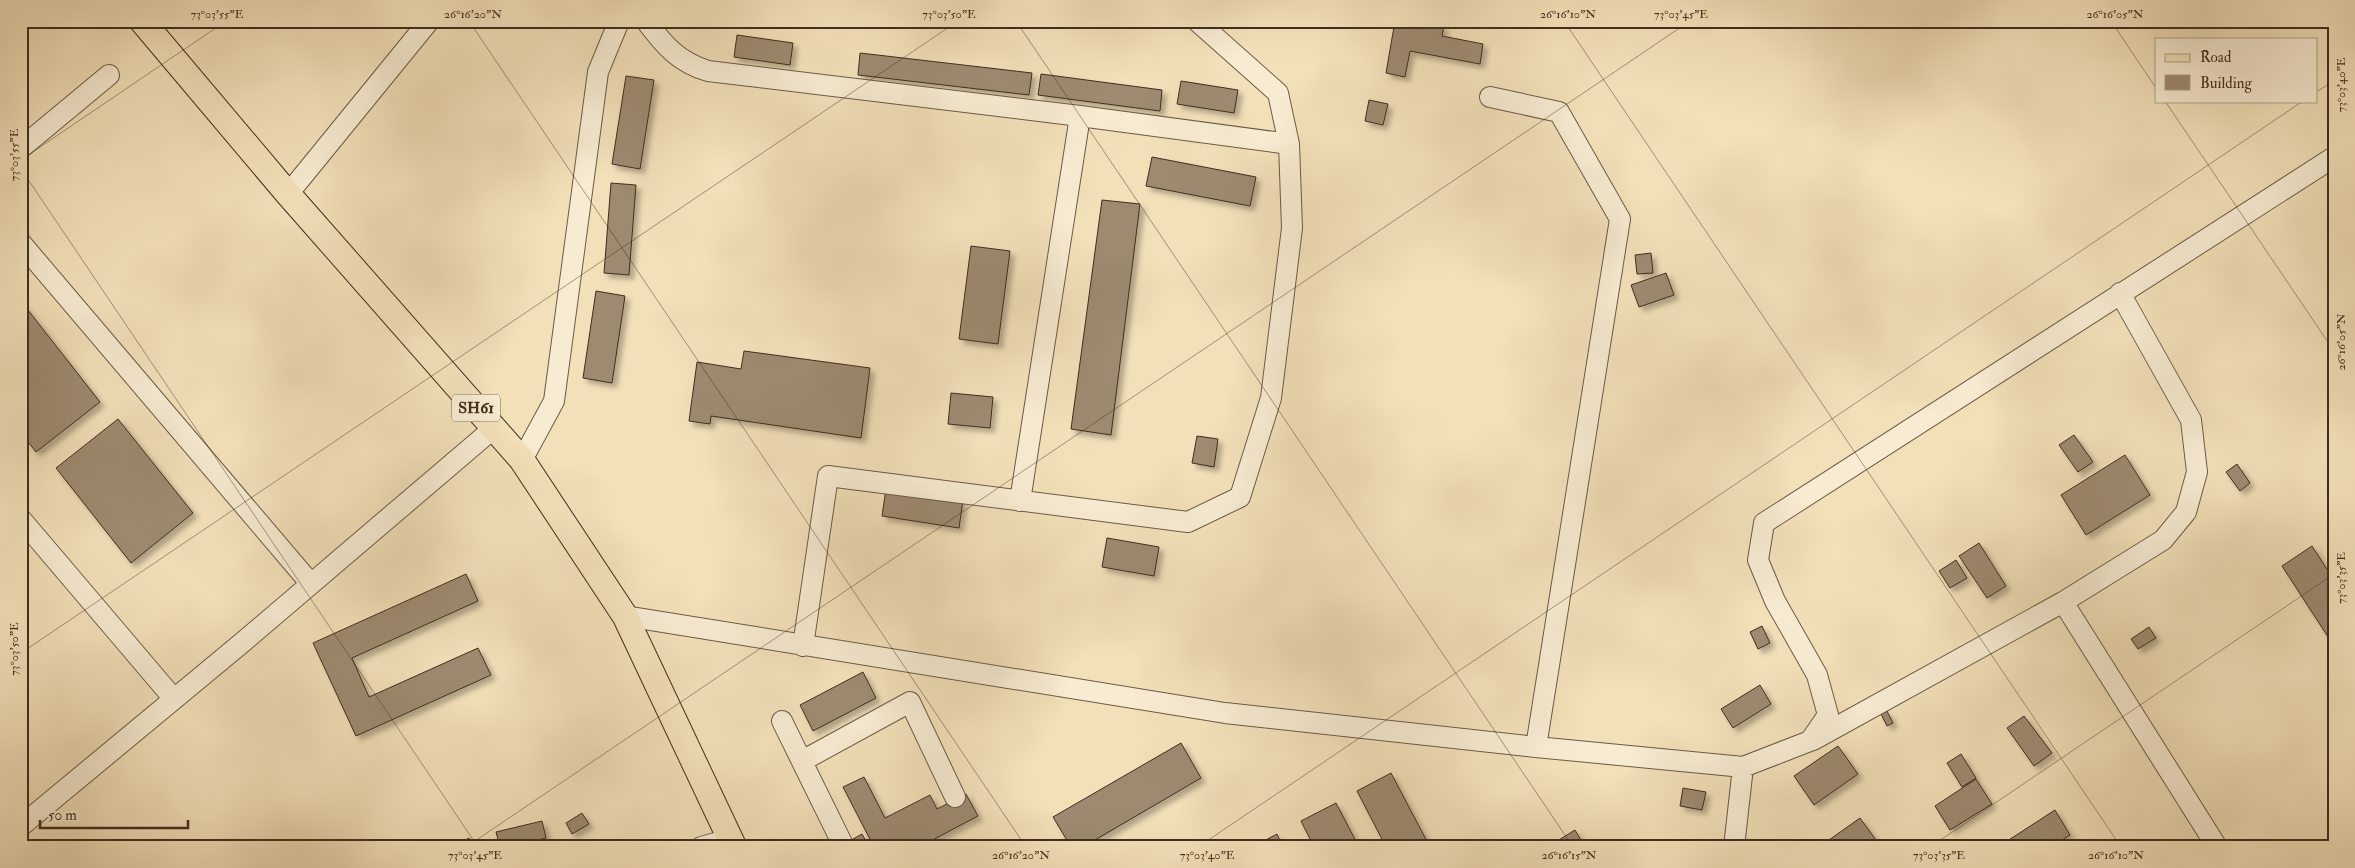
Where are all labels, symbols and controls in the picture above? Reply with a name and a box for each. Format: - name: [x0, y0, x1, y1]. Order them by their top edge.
- text: 73°03'55"E: [191, 7, 244, 22]
- text: 26°16'20"N: [444, 7, 502, 22]
- text: 73°03'50"E: [922, 7, 976, 22]
- text: 26°16'10"N: [1540, 7, 1596, 22]
- text: 73°03'45"E: [1654, 7, 1708, 22]
- text: 26°16'05"N: [2086, 7, 2144, 22]
- legend: [2155, 38, 2318, 102]
- text: Road: [2200, 48, 2232, 67]
- text: 73°03'40"E: [2334, 57, 2349, 112]
- text: Building: [2200, 74, 2252, 93]
- text: 73°03'55"E: [7, 128, 22, 181]
- text: 26°16'05"N: [2334, 313, 2349, 371]
- road number: SH61: [452, 394, 500, 422]
- text: 73°03'35"E: [2334, 552, 2349, 604]
- text: 73°03'50"E: [7, 622, 22, 676]
- scale bar: [40, 798, 188, 830]
- text: 50 m: [48, 806, 77, 825]
- text: 73°03'45"E: [448, 848, 502, 863]
- text: 26°16'20"N: [992, 848, 1050, 863]
- text: 73°03'40"E: [1180, 848, 1235, 863]
- text: 26°16'15"N: [1541, 848, 1597, 863]
- text: 73°03'35"E: [1913, 848, 1965, 863]
- text: 26°16'10"N: [2088, 848, 2144, 863]

